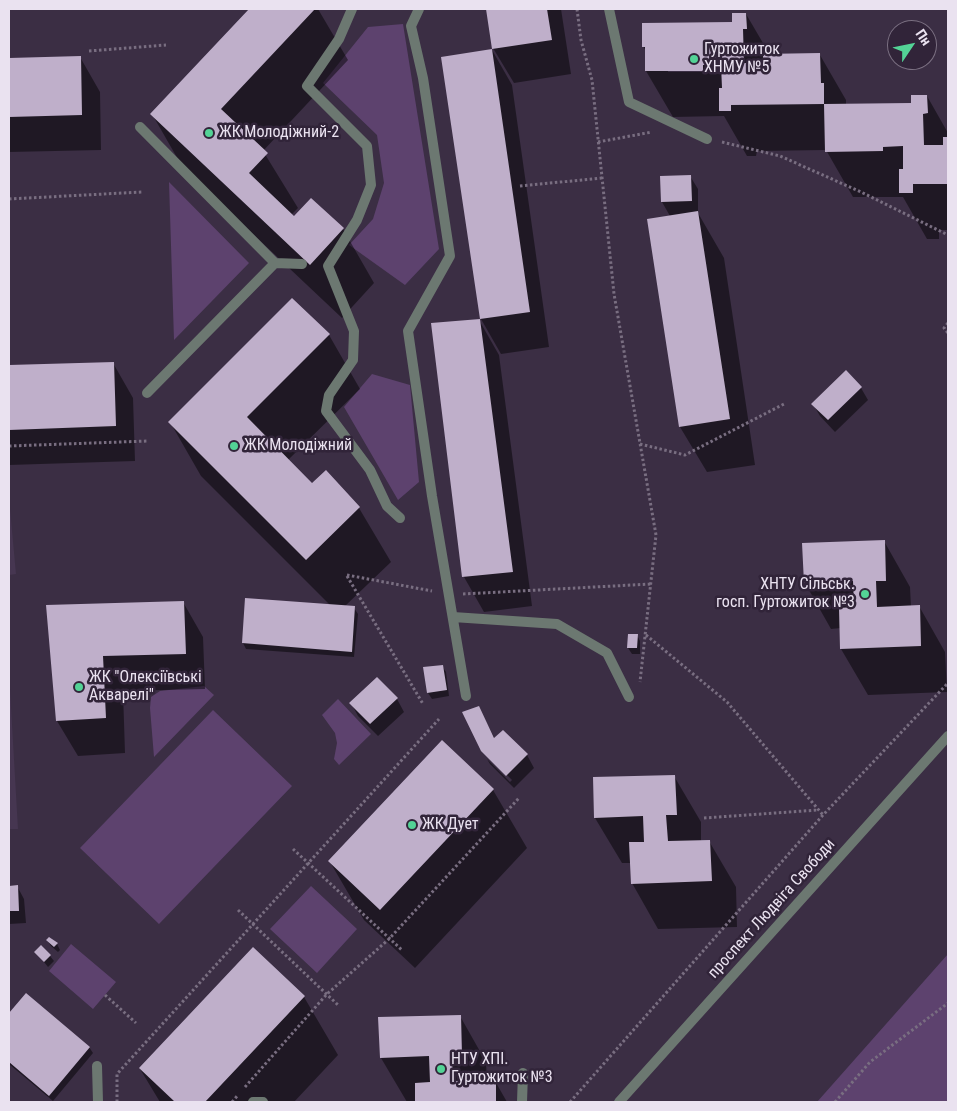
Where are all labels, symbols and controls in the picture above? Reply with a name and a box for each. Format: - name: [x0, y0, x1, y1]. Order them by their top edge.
- north arrow: [887, 20, 937, 70]
- text: Пн: [913, 26, 935, 48]
- place label: Гуртожиток ХНМУ №5: [704, 40, 780, 78]
- marker: Гуртожиток ХНМУ №5: [688, 53, 700, 65]
- place label: ЖК Молодіжний-2: [219, 123, 339, 143]
- marker: ЖК Молодіжний-2: [203, 127, 215, 139]
- place label: ЖК Молодіжний: [244, 436, 352, 456]
- marker: ЖК Молодіжний: [228, 440, 240, 452]
- place label: ХНТУ Сільськ. госп. Гуртожиток №3: [716, 575, 855, 613]
- marker: ХНТУ Сільськ. госп. Гуртожиток №3: [859, 588, 871, 600]
- place label: ЖК "Олексіївські Акварелі": [89, 668, 202, 706]
- marker: ЖК "Олексіївські Акварелі": [73, 681, 85, 693]
- place label: ЖК Дует: [422, 815, 479, 835]
- marker: ЖК Дует: [406, 819, 418, 831]
- street label: проспект Людвіга Свободи: [704, 835, 840, 983]
- place label: НТУ ХПІ. Гуртожиток №3: [451, 1050, 553, 1088]
- marker: НТУ ХПІ. Гуртожиток №3: [435, 1063, 447, 1075]

